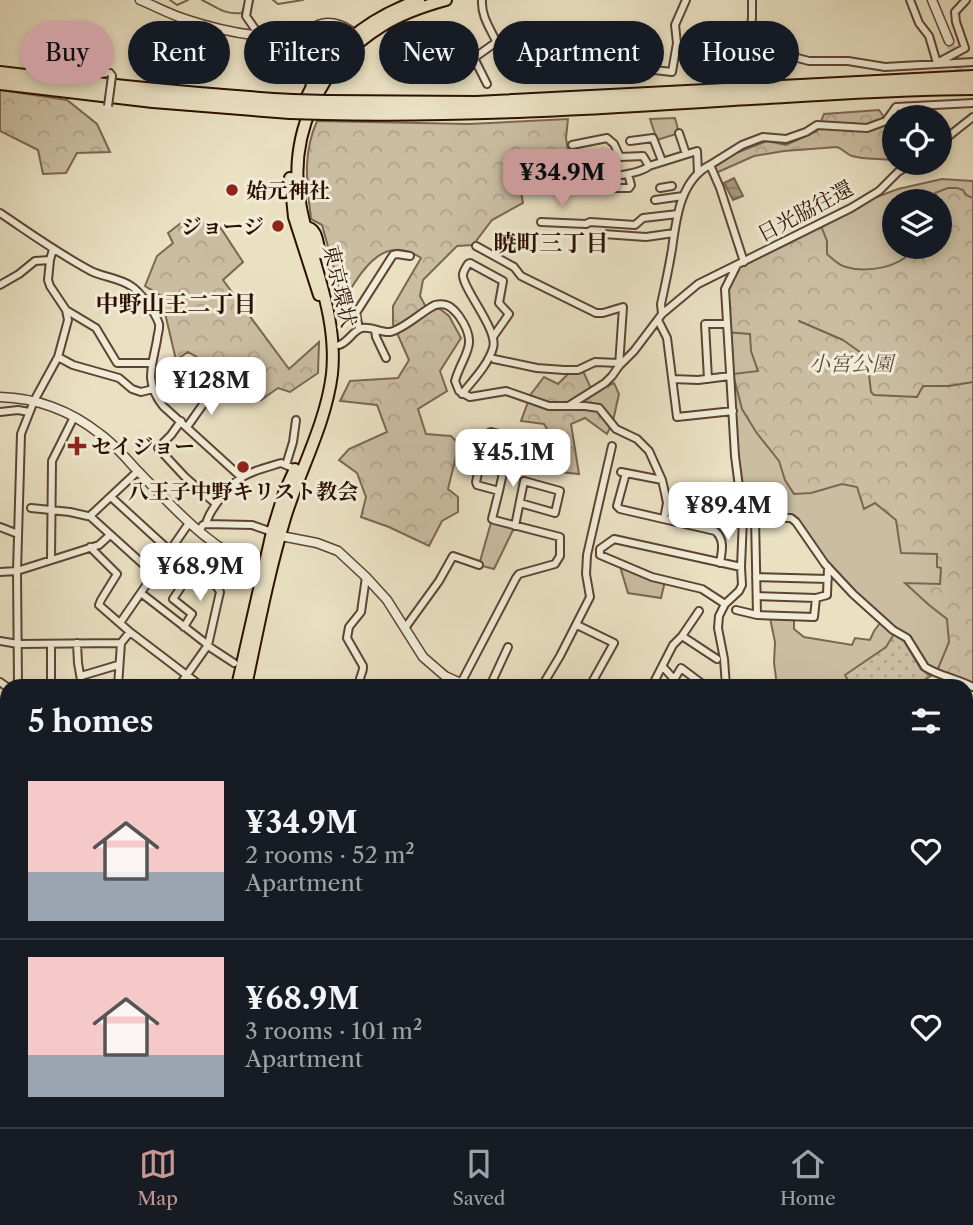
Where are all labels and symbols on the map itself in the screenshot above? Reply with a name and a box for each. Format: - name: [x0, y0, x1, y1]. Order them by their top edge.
- pin: ¥34.9M: [505, 150, 619, 209]
- street label: 日光脇往還: [753, 175, 857, 247]
- place label: 始元神社: [246, 178, 330, 203]
- marker: 始元神社: [224, 182, 240, 198]
- place label: ジョージ: [181, 214, 264, 239]
- marker: ジョージ: [270, 218, 286, 234]
- district label: 暁町三丁目: [494, 229, 609, 257]
- street label: 東京環状: [318, 242, 362, 330]
- district label: 中野山王二丁目: [96, 290, 257, 318]
- park label: 小宮公園: [809, 351, 896, 376]
- pin: ¥128M: [162, 358, 260, 417]
- pin: ¥45.1M: [456, 430, 570, 489]
- place label: セイジョー: [91, 434, 195, 459]
- marker: セイジョー: [69, 438, 85, 454]
- marker: 八王子中野キリスト教会: [235, 459, 251, 475]
- place label: 八王子中野キリスト教会: [128, 479, 358, 504]
- pin: ¥89.4M: [671, 482, 785, 542]
- pin: ¥68.9M: [143, 544, 257, 603]

